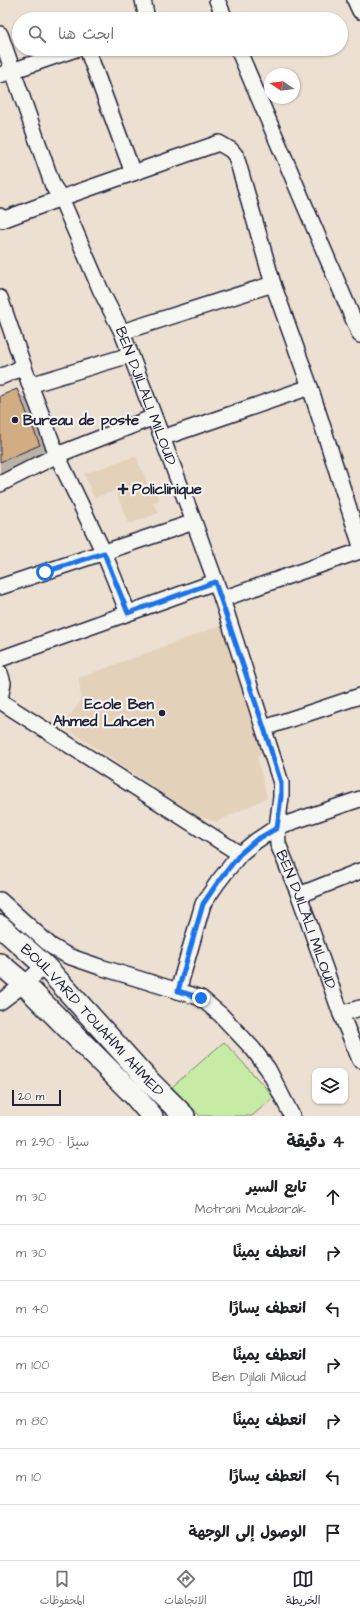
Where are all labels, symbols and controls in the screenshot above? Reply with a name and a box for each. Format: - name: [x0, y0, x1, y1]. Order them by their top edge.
- search box: [12, 12, 348, 56]
- icon: search: [26, 23, 48, 45]
- text: ابحث هنا: [58, 24, 114, 45]
- north arrow: [264, 68, 300, 104]
- street label: BEN DJILALI MILOUD: [110, 324, 182, 469]
- place label: Bureau de poste: [23, 410, 139, 431]
- marker: Bureau de poste: [10, 415, 20, 425]
- place label: Policlinique: [132, 479, 202, 500]
- marker: Policlinique: [117, 483, 129, 495]
- route start: [36, 563, 54, 581]
- place label: Ecole Ben Ahmed Lahcen: [53, 694, 154, 732]
- marker: Ecole Ben Ahmed Lahcen: [157, 708, 167, 718]
- street label: BEN DJILALI MILOUD: [271, 847, 341, 992]
- street label: BOULVARD TOUAHMI AHMED: [16, 939, 169, 1102]
- route end: [192, 989, 210, 1007]
- map controls: [312, 1068, 348, 1104]
- button: layers: [312, 1068, 348, 1104]
- scale bar: [12, 1088, 61, 1107]
- text: 20 m: [18, 1089, 44, 1104]
- text: 4 دقيقة: [286, 1130, 344, 1154]
- text: سيرًا · 290 m: [16, 1133, 89, 1151]
- text: تابع السير: [247, 1177, 306, 1198]
- icon: ahead: [322, 1186, 344, 1208]
- text: 30 m: [16, 1188, 46, 1206]
- text: Motrani Moubarak: [195, 1200, 306, 1218]
- text: انعطف يمينًا: [233, 1242, 306, 1263]
- icon: right: [322, 1242, 344, 1264]
- text: 30 m: [16, 1244, 46, 1262]
- text: انعطف يسارًا: [229, 1298, 306, 1319]
- icon: left: [322, 1298, 344, 1320]
- text: 40 m: [16, 1300, 48, 1318]
- text: انعطف يمينًا: [233, 1345, 306, 1366]
- icon: right: [322, 1354, 344, 1376]
- text: 100 m: [16, 1356, 49, 1374]
- text: Ben Djilali Miloud: [212, 1368, 306, 1386]
- text: انعطف يمينًا: [233, 1410, 306, 1431]
- icon: right: [322, 1410, 344, 1432]
- text: 80 m: [16, 1412, 48, 1430]
- text: انعطف يسارًا: [229, 1466, 306, 1487]
- icon: left: [322, 1466, 344, 1488]
- text: 10 m: [16, 1468, 41, 1486]
- text: الوصول إلى الوجهة: [189, 1522, 306, 1543]
- icon: arrive: [322, 1522, 344, 1544]
- tab: المحفوظات: [40, 1568, 85, 1610]
- tab: الاتجاهات: [164, 1568, 207, 1610]
- tab: الخريطة: [286, 1568, 320, 1610]

